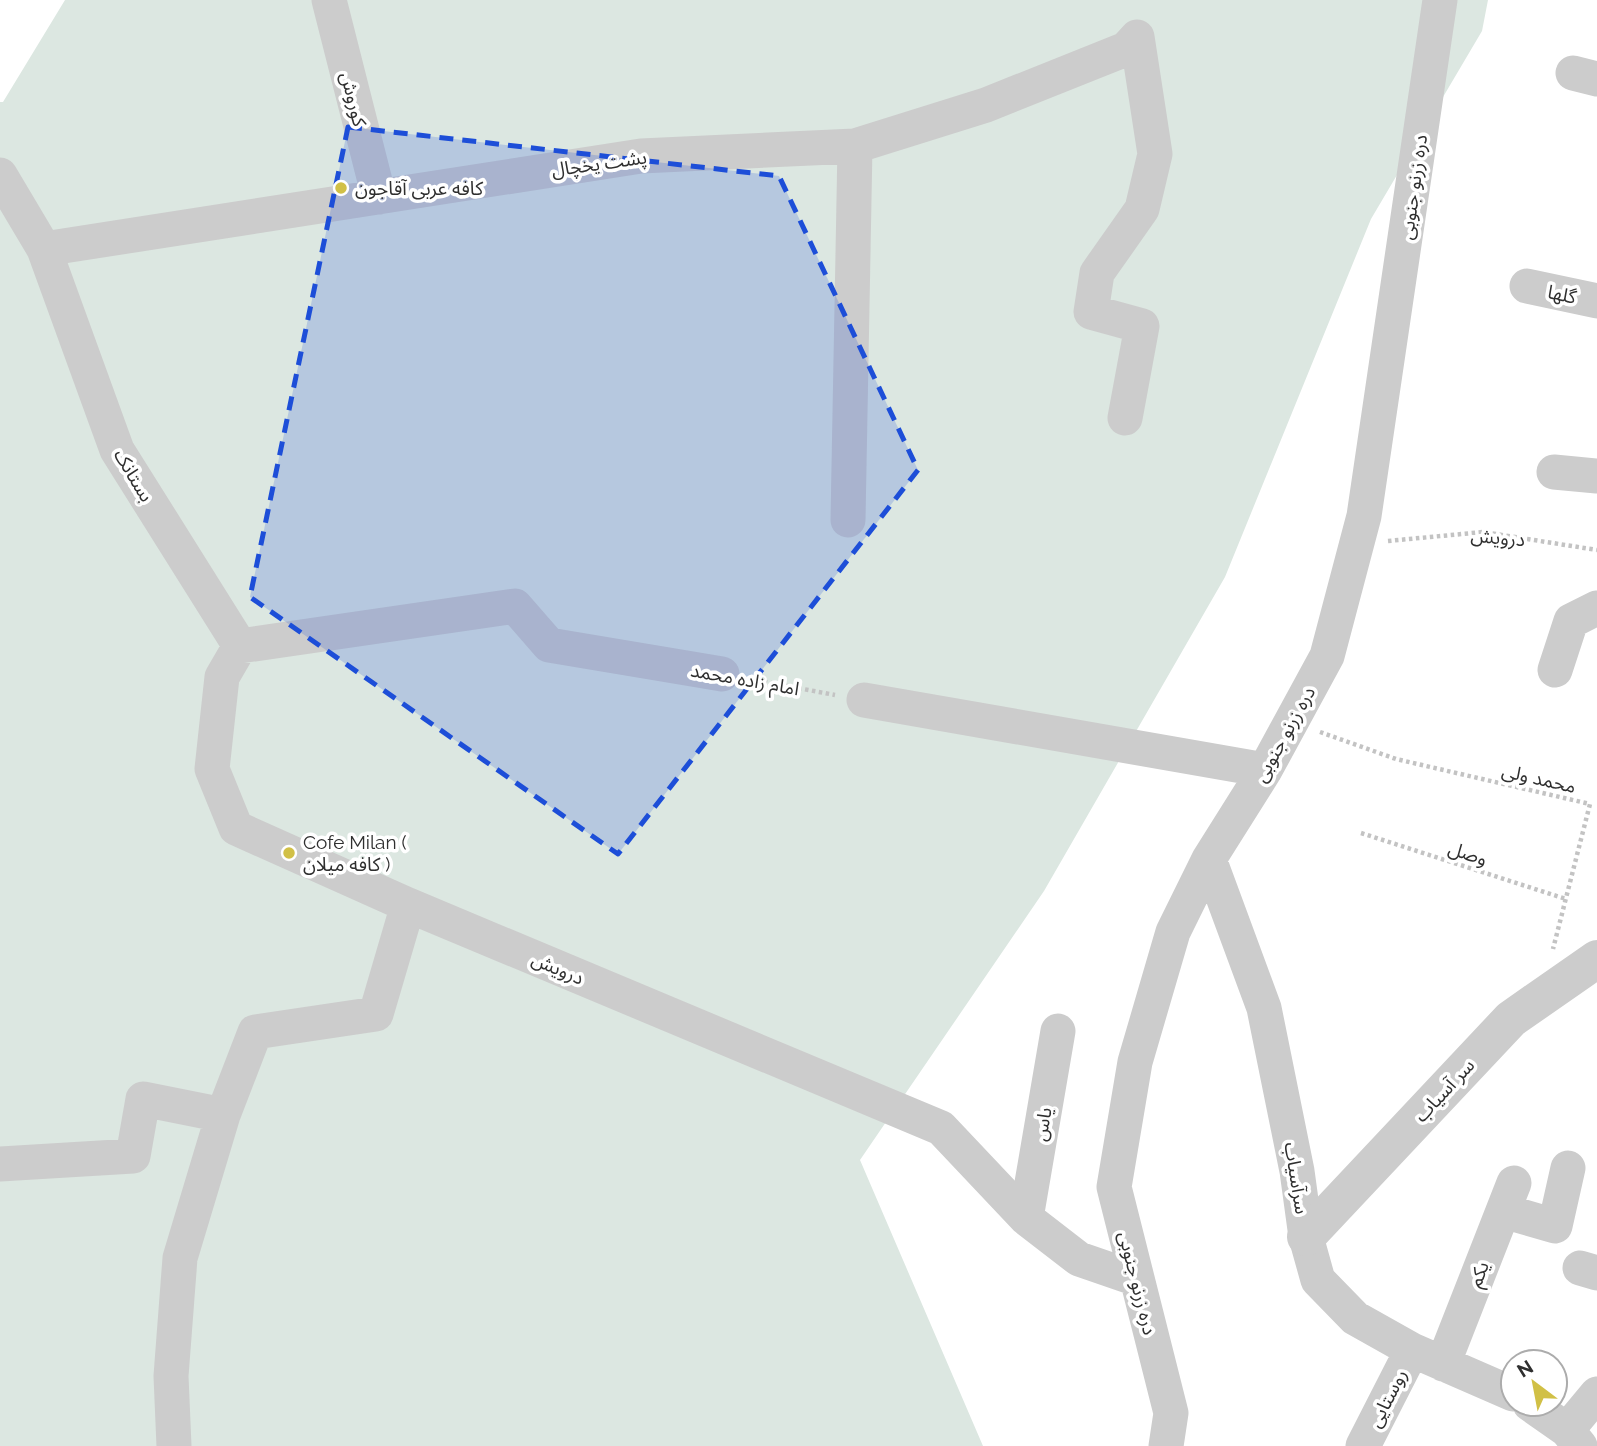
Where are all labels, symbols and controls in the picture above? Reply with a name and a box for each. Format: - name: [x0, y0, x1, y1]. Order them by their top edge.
- street label: کوروش: [336, 70, 372, 130]
- street label: دره زرنو جنوبی: [1395, 133, 1432, 241]
- street label: پشت یخچال: [550, 145, 648, 183]
- place label: کافه عربی آقاجون: [355, 177, 484, 200]
- marker: کافه عربی آقاجون: [333, 180, 349, 196]
- street label: گلها: [1546, 280, 1579, 308]
- street label: بستانک: [110, 445, 158, 505]
- street label: درویش: [1470, 524, 1526, 551]
- street label: امام زاده محمد: [688, 659, 801, 703]
- street label: دره زرنو جنوبی: [1249, 682, 1320, 786]
- street label: محمد ولی: [1500, 759, 1578, 798]
- place label: Cofe Milan ( کافه میلان ): [303, 831, 407, 875]
- street label: وصل: [1445, 836, 1490, 871]
- marker: Cofe Milan ( کافه میلان ): [281, 845, 297, 861]
- street label: درویش: [528, 947, 587, 990]
- street label: سر آسیاب: [1409, 1054, 1479, 1127]
- street label: یاس: [1028, 1105, 1057, 1143]
- street label: سرآسیاب: [1279, 1140, 1314, 1216]
- street label: دره زرنو جنوبی: [1114, 1229, 1161, 1337]
- street label: یکم: [1463, 1258, 1497, 1292]
- north arrow: [1499, 1348, 1569, 1418]
- text: N: [1513, 1355, 1537, 1382]
- street label: روستایی: [1363, 1365, 1412, 1431]

